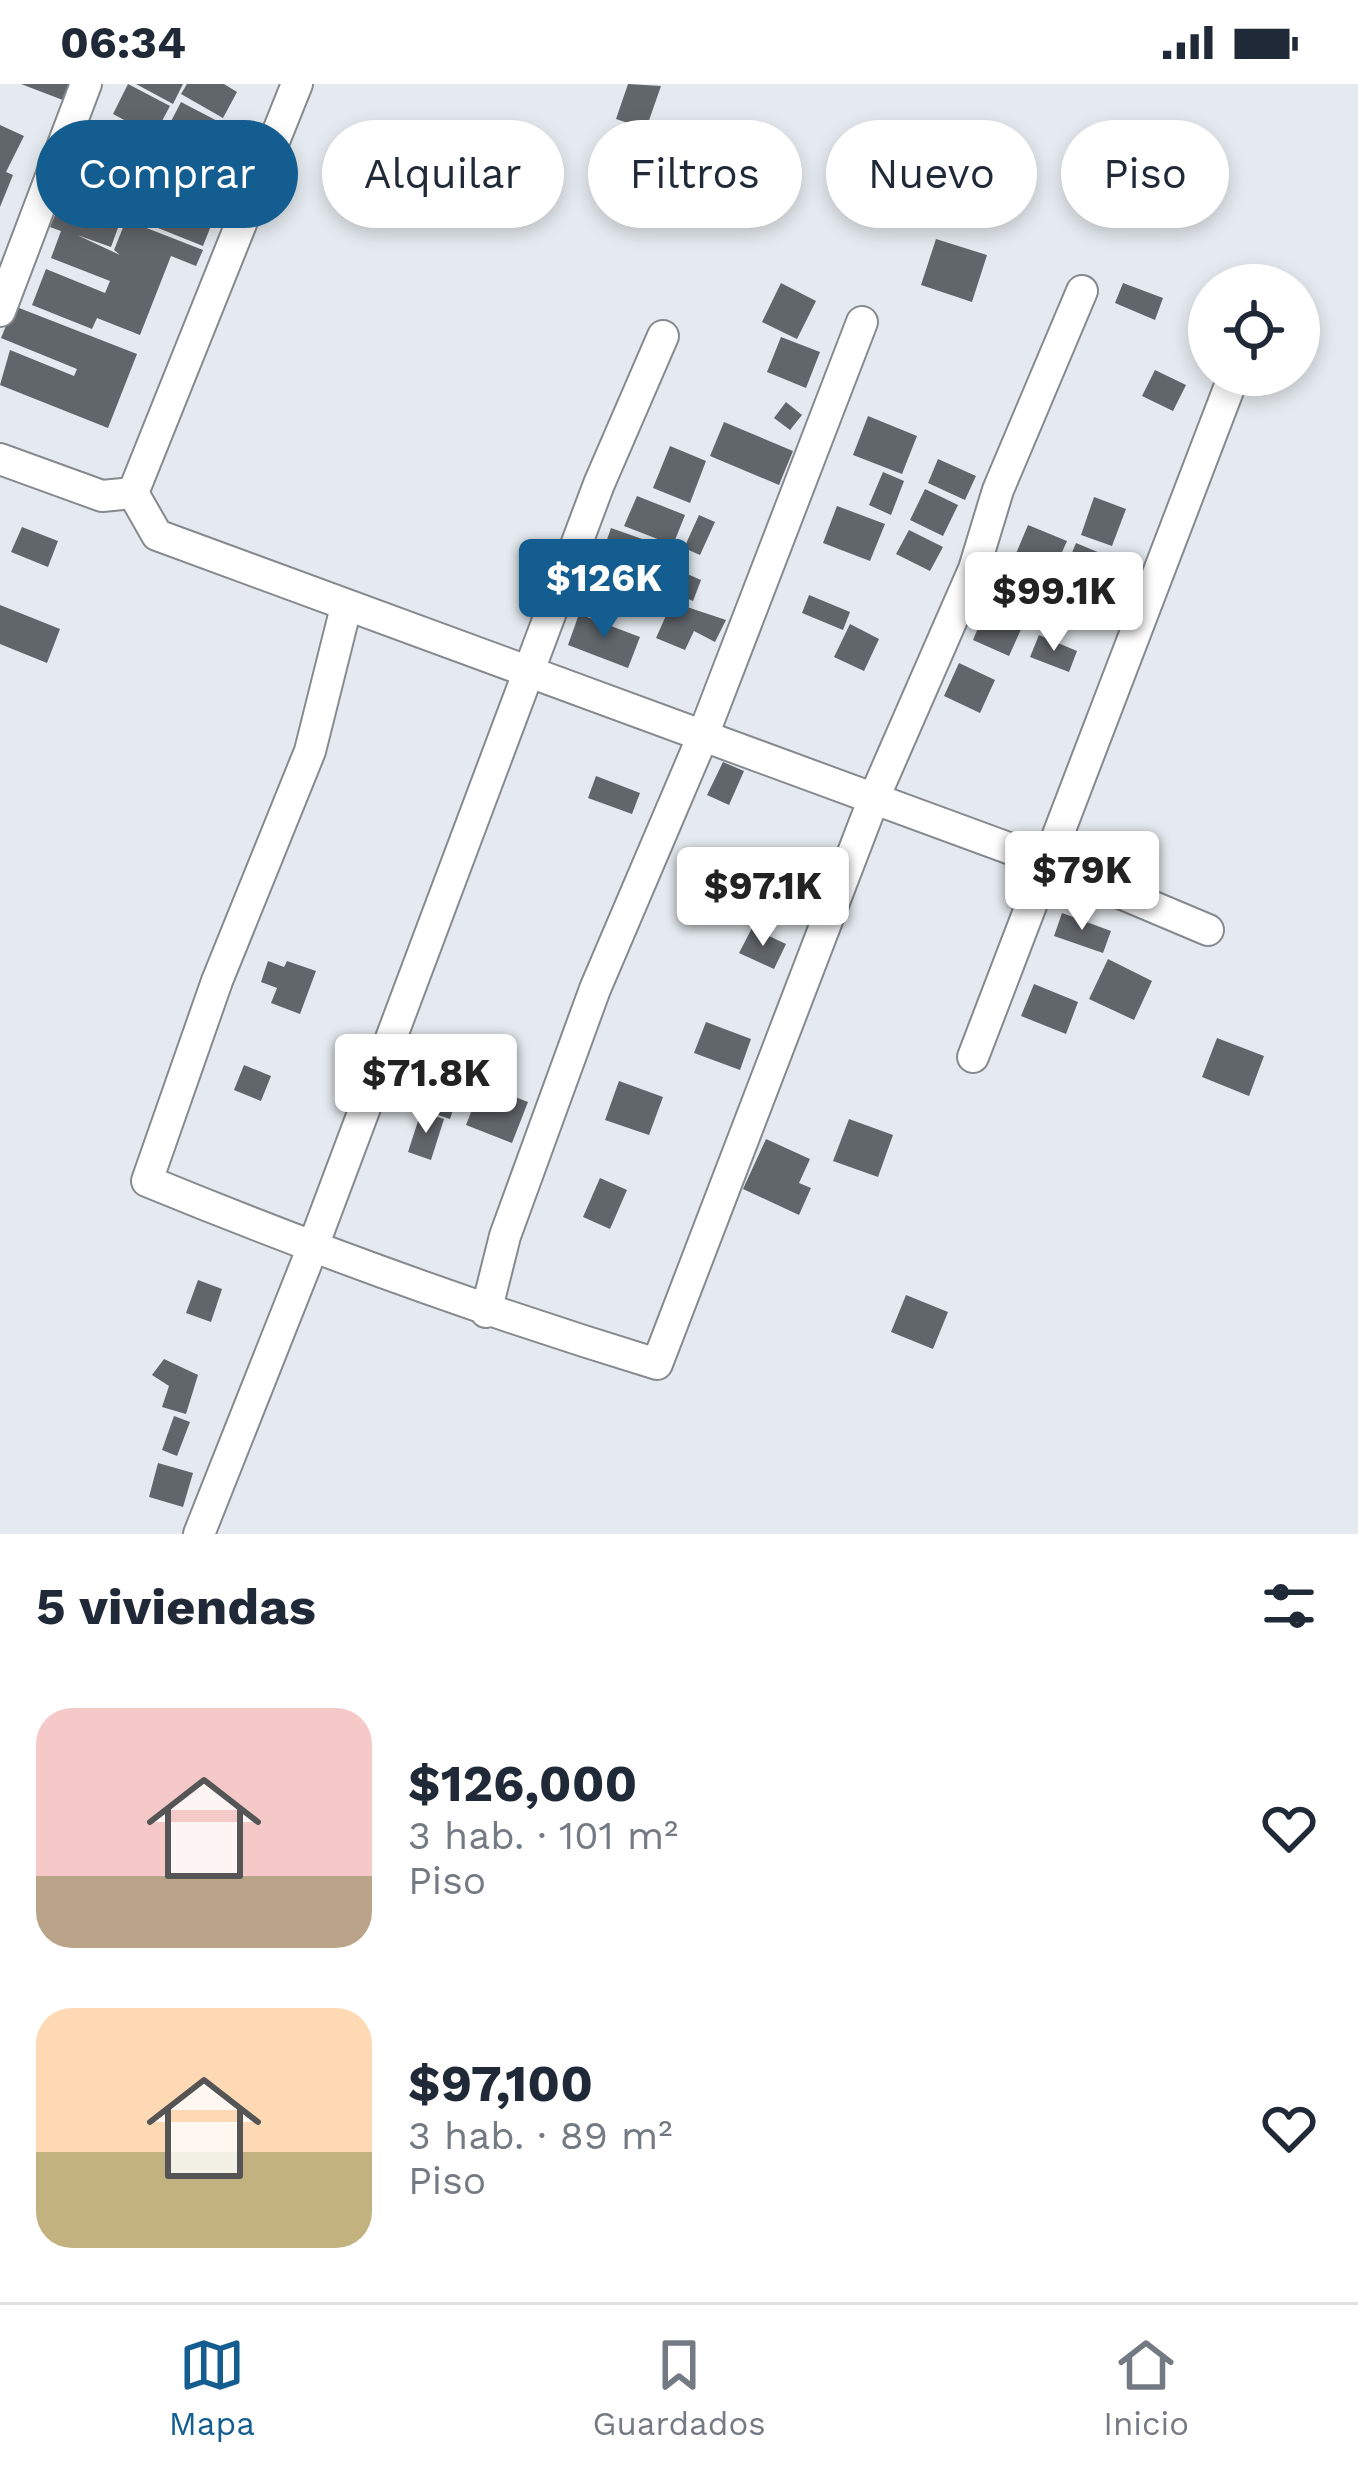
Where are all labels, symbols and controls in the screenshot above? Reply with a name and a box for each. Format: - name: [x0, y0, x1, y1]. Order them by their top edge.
- text: 06:34: [60, 16, 186, 69]
- chip: Comprar: [36, 120, 298, 228]
- chip: Alquilar: [322, 120, 564, 228]
- chip: Filtros: [588, 120, 802, 228]
- chip: Nuevo: [826, 120, 1037, 228]
- chip: Piso: [1061, 120, 1229, 228]
- map controls: [1188, 264, 1320, 396]
- button: locate: [1188, 264, 1320, 396]
- pin: $126K: [520, 539, 688, 641]
- pin: $99.1K: [956, 552, 1152, 654]
- text: $126K: [546, 555, 662, 600]
- text: $99.1K: [992, 568, 1116, 613]
- pin: $79K: [1011, 831, 1153, 933]
- pin: $97.1K: [665, 847, 861, 949]
- text: $79K: [1032, 847, 1132, 892]
- text: $97.1K: [704, 863, 822, 908]
- pin: $71.8K: [328, 1034, 524, 1136]
- text: $71.8K: [362, 1050, 490, 1095]
- icon: filters: [1256, 1573, 1322, 1639]
- text: 5 viviendas: [36, 1577, 316, 1636]
- text: $126,000: [408, 1754, 637, 1813]
- icon: home: [132, 1756, 276, 1900]
- icon: heart: [1256, 1795, 1322, 1861]
- text: 3 hab. · 101 m²: [408, 1813, 678, 1858]
- text: Piso: [408, 1858, 486, 1903]
- text: $97,100: [408, 2054, 593, 2113]
- icon: home: [132, 2056, 276, 2200]
- icon: heart: [1256, 2095, 1322, 2161]
- text: 3 hab. · 89 m²: [408, 2113, 673, 2158]
- text: Piso: [408, 2158, 486, 2203]
- tab: Mapa: [169, 2332, 255, 2443]
- tab: Guardados: [593, 2332, 766, 2443]
- tab: Inicio: [1103, 2332, 1189, 2443]

